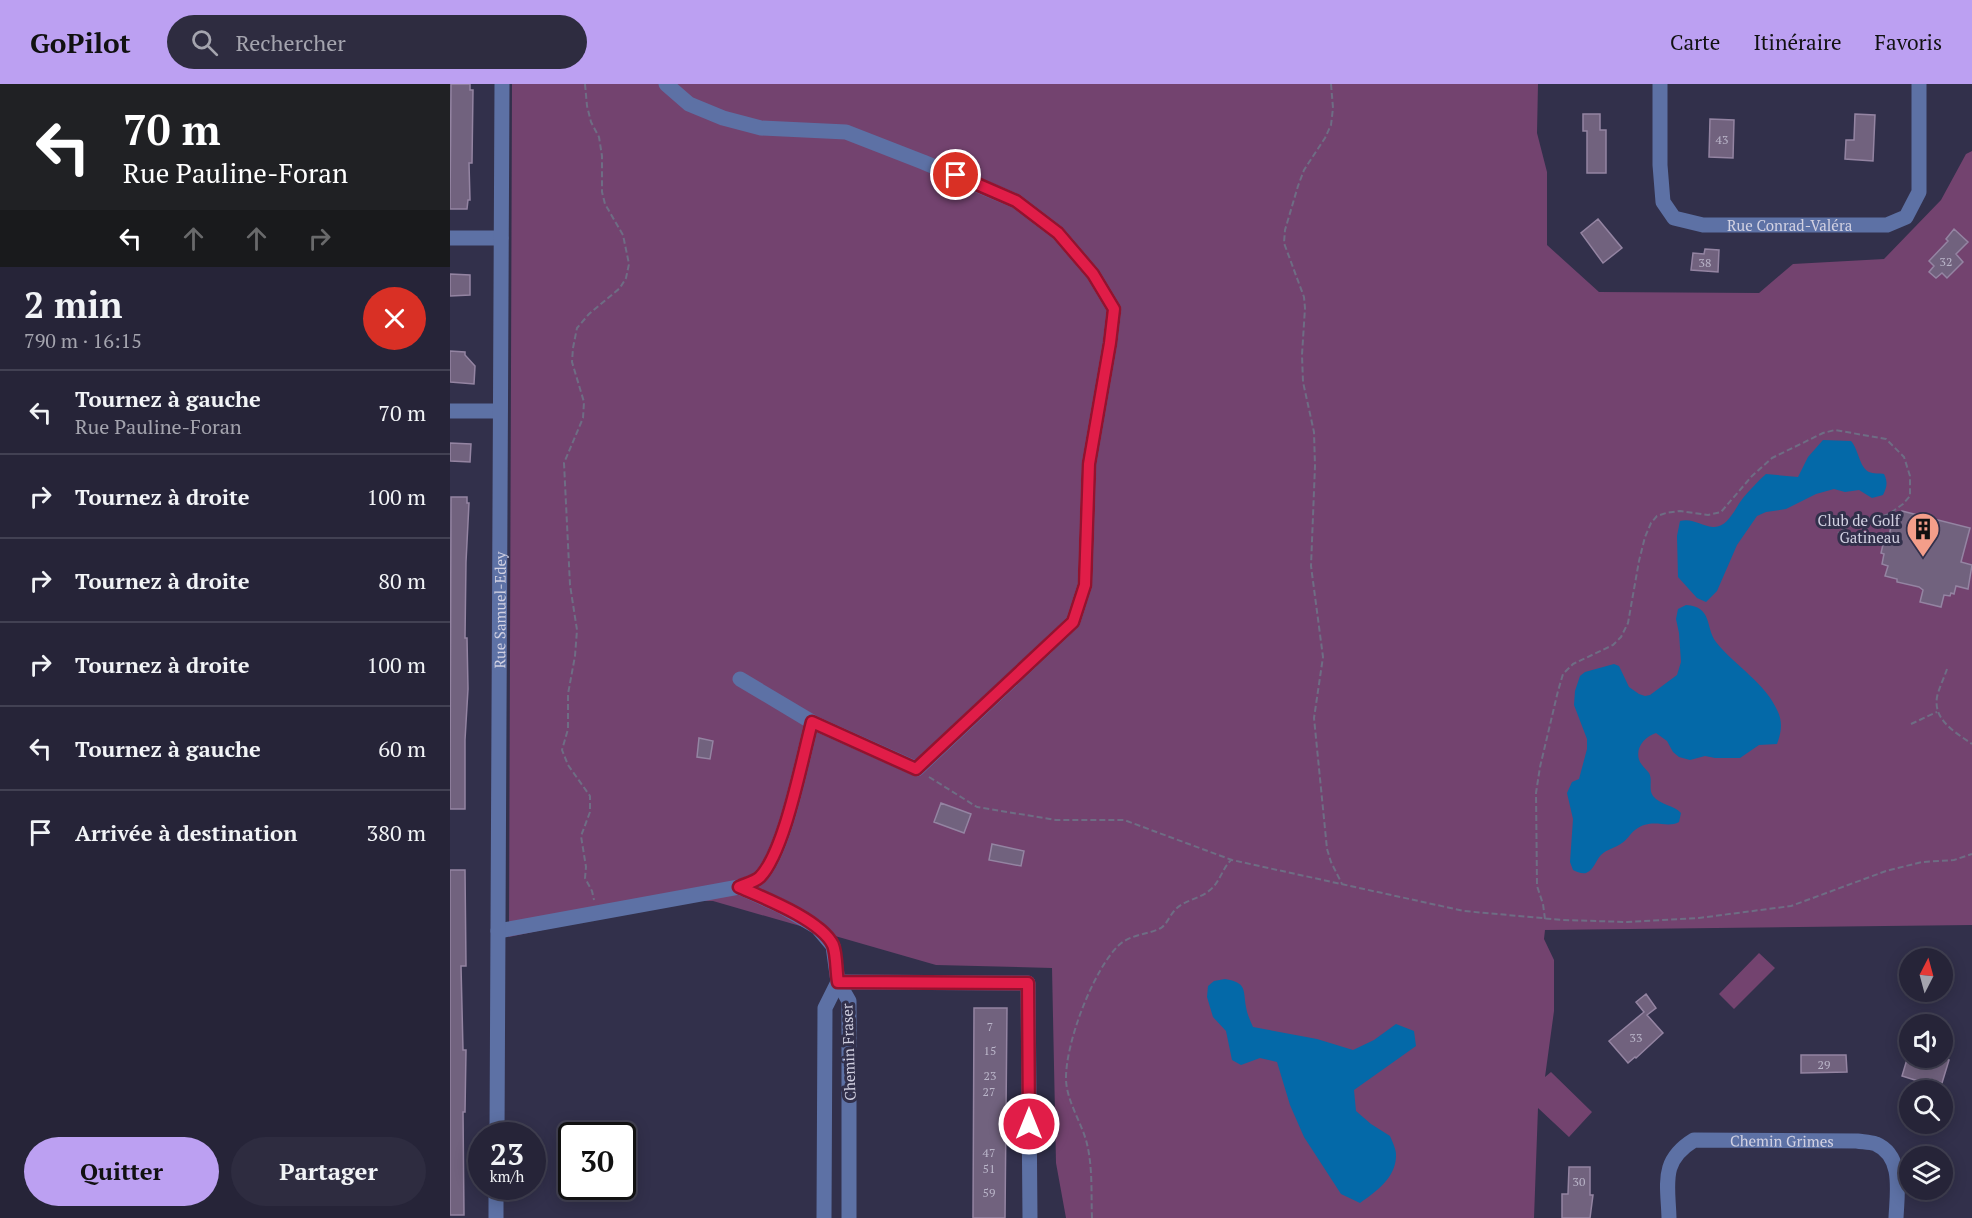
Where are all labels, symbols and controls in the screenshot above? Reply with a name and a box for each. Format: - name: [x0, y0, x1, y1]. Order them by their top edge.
- search box: [167, 15, 587, 69]
- text: GoPilot: [30, 24, 131, 61]
- icon: search: [188, 26, 221, 59]
- text: Rechercher: [236, 28, 346, 57]
- text: Carte: [1670, 28, 1720, 56]
- text: Itinéraire: [1753, 28, 1842, 56]
- text: Favoris: [1875, 28, 1942, 56]
- text: 70 m: [123, 101, 221, 157]
- icon: left: [24, 108, 102, 186]
- house number: 43: [1716, 132, 1728, 147]
- pin: [930, 149, 981, 200]
- text: Rue Pauline-Foran: [123, 155, 348, 191]
- icon: arrive: [939, 158, 972, 191]
- street label: Rue Conrad-Valéra: [1727, 215, 1853, 235]
- icon: left: [114, 222, 147, 255]
- icon: ahead: [177, 222, 210, 255]
- icon: ahead: [240, 222, 273, 255]
- icon: right: [303, 222, 336, 255]
- house number: 32: [1940, 254, 1952, 269]
- house number: 38: [1699, 255, 1711, 270]
- text: 2 min: [24, 281, 122, 328]
- button: close: [363, 287, 426, 350]
- text: 790 m · 16:15: [24, 327, 142, 354]
- text: Tournez à gauche: [75, 384, 261, 413]
- icon: left: [24, 396, 57, 429]
- text: 70 m: [378, 398, 426, 427]
- text: Rue Pauline-Foran: [75, 413, 242, 440]
- icon: right: [24, 480, 57, 513]
- text: Tournez à droite: [75, 482, 250, 511]
- text: 100 m: [366, 482, 426, 511]
- place label: Club de Golf Gatineau: [1818, 510, 1901, 547]
- building icon: Club de Golf Gatineau: [1905, 511, 1941, 558]
- street label: Rue Samuel-Edey: [489, 551, 510, 669]
- icon: right: [24, 564, 57, 597]
- text: Tournez à droite: [75, 566, 250, 595]
- text: 80 m: [378, 566, 426, 595]
- icon: right: [24, 648, 57, 681]
- text: Tournez à droite: [75, 650, 250, 679]
- text: 100 m: [366, 650, 426, 679]
- icon: left: [24, 732, 57, 765]
- text: Tournez à gauche: [75, 734, 261, 763]
- text: 60 m: [378, 734, 426, 763]
- icon: arrive: [24, 816, 57, 849]
- text: Arrivée à destination: [75, 818, 297, 847]
- text: 380 m: [366, 818, 426, 847]
- north arrow: [1899, 948, 1953, 1002]
- map controls: [1899, 948, 1953, 1200]
- street label: Chemin Fraser: [836, 1003, 860, 1101]
- button: sound: [1899, 1014, 1953, 1068]
- house number: 7: [987, 1019, 993, 1034]
- house number: 33: [1630, 1030, 1642, 1045]
- house number: 15: [984, 1043, 996, 1058]
- house number: 29: [1818, 1057, 1830, 1072]
- house number: 23: [984, 1068, 996, 1083]
- button: search: [1899, 1080, 1953, 1134]
- house number: 27: [983, 1084, 995, 1099]
- position arrow: [997, 1092, 1061, 1156]
- speed limit sign: 30: [558, 1122, 636, 1200]
- street label: Chemin Grimes: [1730, 1130, 1834, 1151]
- text: 23: [490, 1134, 524, 1174]
- button: Quitter: [24, 1137, 219, 1206]
- button: Partager: [231, 1137, 426, 1206]
- house number: 47: [983, 1145, 995, 1160]
- button: layers: [1899, 1146, 1953, 1200]
- house number: 51: [983, 1161, 995, 1176]
- text: km/h: [490, 1166, 524, 1186]
- house number: 30: [1573, 1174, 1585, 1189]
- house number: 59: [983, 1185, 995, 1200]

